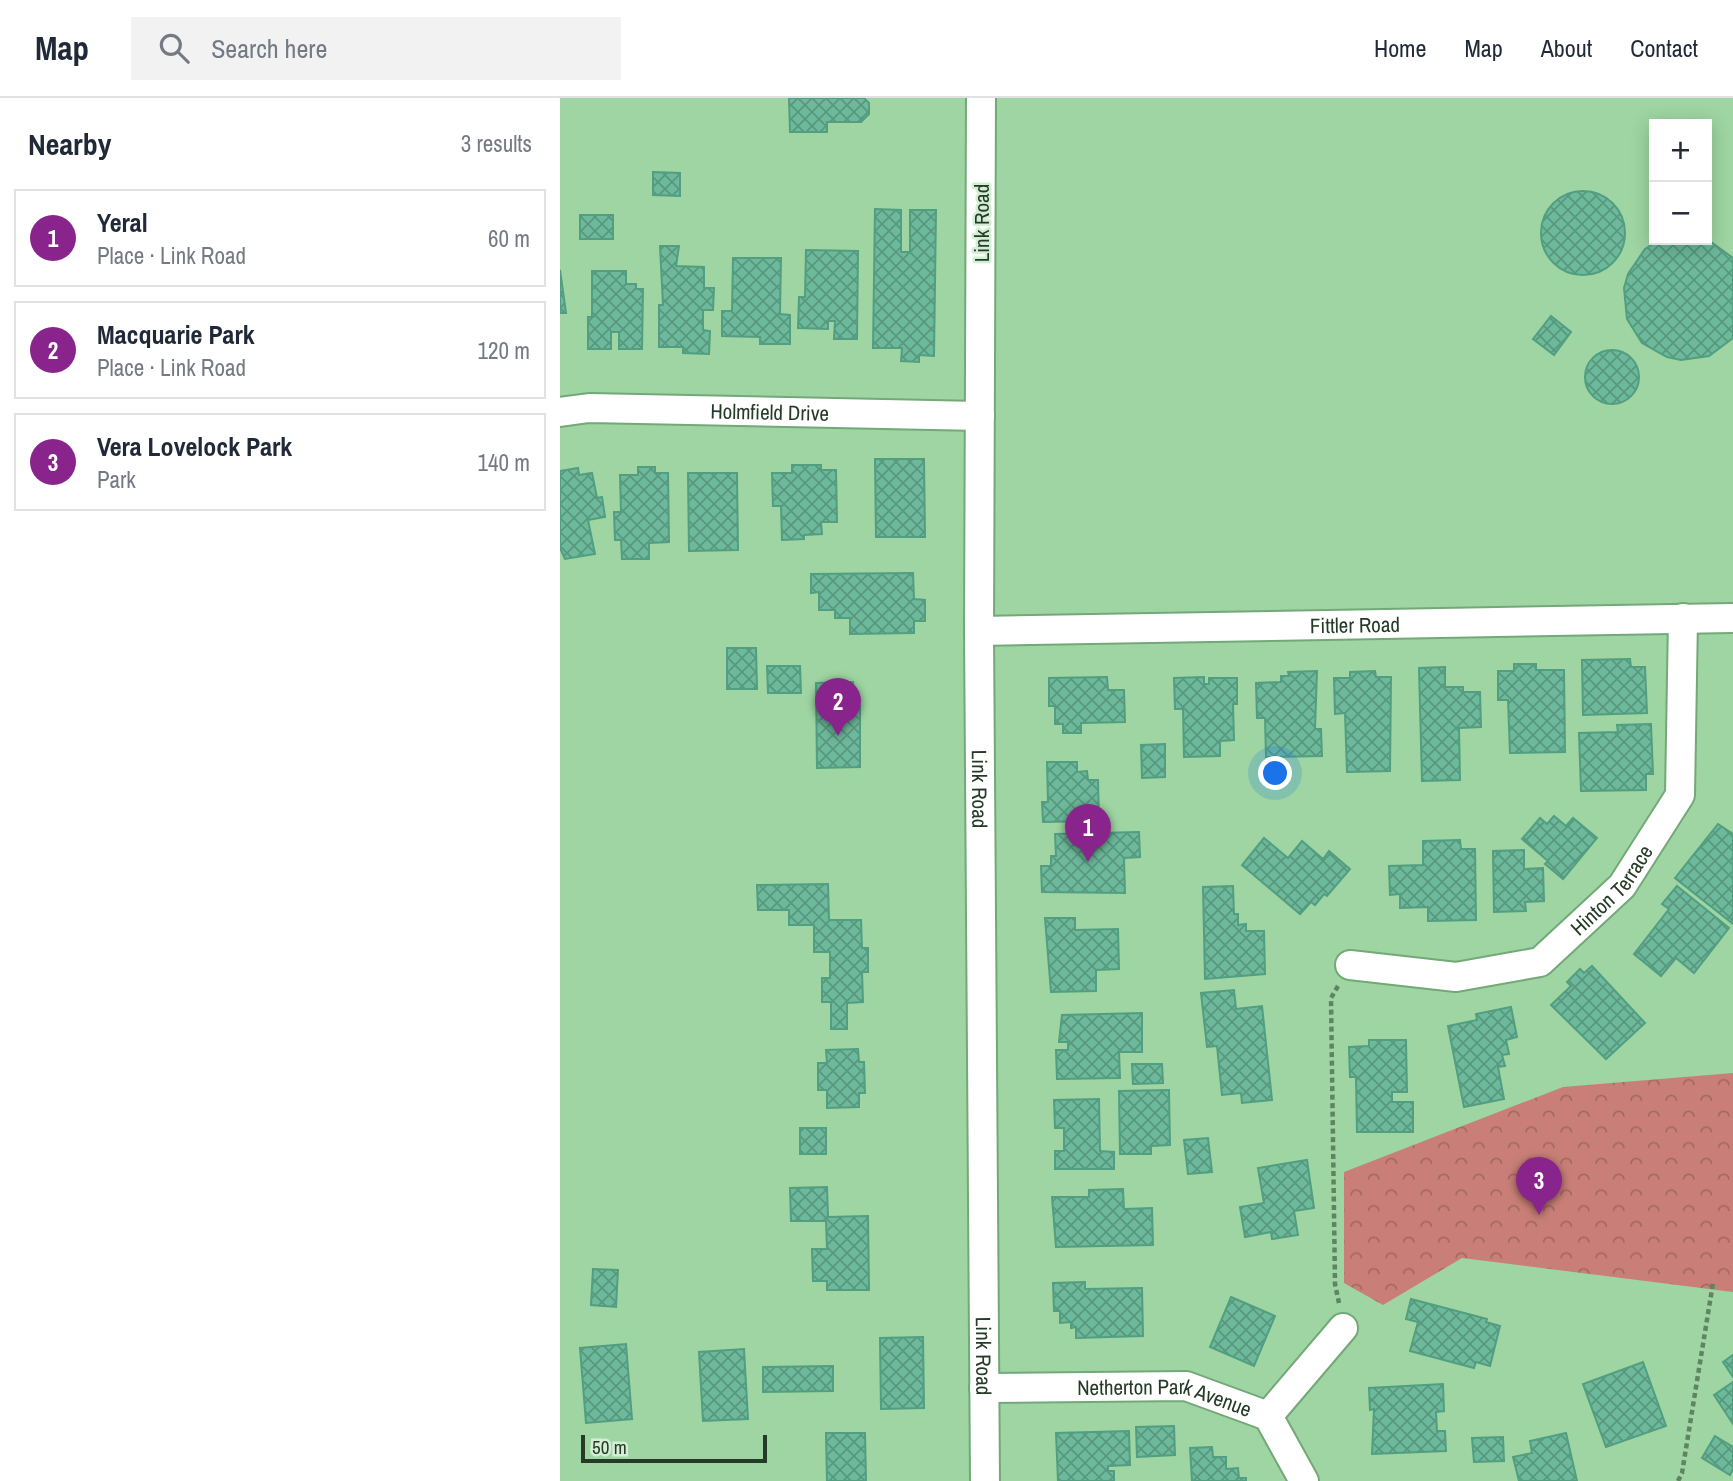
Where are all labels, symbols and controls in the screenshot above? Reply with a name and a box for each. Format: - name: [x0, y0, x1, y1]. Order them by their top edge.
- search box: [131, 17, 621, 80]
- text: Map: [35, 26, 89, 70]
- icon: search: [155, 29, 193, 67]
- text: Search here: [211, 31, 327, 66]
- text: Home: [1374, 32, 1426, 64]
- text: Map: [1464, 32, 1503, 64]
- text: About: [1541, 32, 1592, 64]
- text: Contact: [1630, 32, 1698, 64]
- map controls: [1649, 119, 1712, 245]
- button: +: [1649, 119, 1712, 182]
- text: Nearby: [28, 124, 111, 164]
- text: 3 results: [461, 128, 532, 159]
- button: −: [1649, 182, 1712, 245]
- street label: Link Road: [967, 184, 996, 262]
- text: Yeral: [97, 205, 148, 240]
- text: 1: [48, 223, 58, 254]
- text: 60 m: [488, 223, 530, 254]
- text: Place · Link Road: [97, 240, 246, 271]
- text: Macquarie Park: [97, 317, 255, 352]
- text: 2: [48, 335, 58, 366]
- text: 120 m: [478, 335, 530, 366]
- text: Place · Link Road: [97, 352, 246, 383]
- street label: Holmfield Drive: [710, 396, 829, 427]
- text: Vera Lovelock Park: [97, 429, 292, 464]
- text: 3: [48, 447, 58, 478]
- text: 140 m: [478, 447, 530, 478]
- text: Park: [97, 464, 136, 495]
- street label: Fittler Road: [1310, 609, 1400, 640]
- pin: 2: [815, 678, 861, 736]
- street label: Link Road: [965, 750, 995, 828]
- your location: [1258, 756, 1292, 790]
- pin: 1: [1065, 804, 1111, 862]
- street label: Hinton Terrace: [1564, 839, 1659, 942]
- pin: 3: [1516, 1157, 1562, 1215]
- street label: Link Road: [969, 1317, 999, 1395]
- street label: Netherton Park Avenue: [1077, 1372, 1256, 1423]
- scale bar: [581, 1432, 766, 1464]
- text: 50 m: [592, 1434, 627, 1460]

